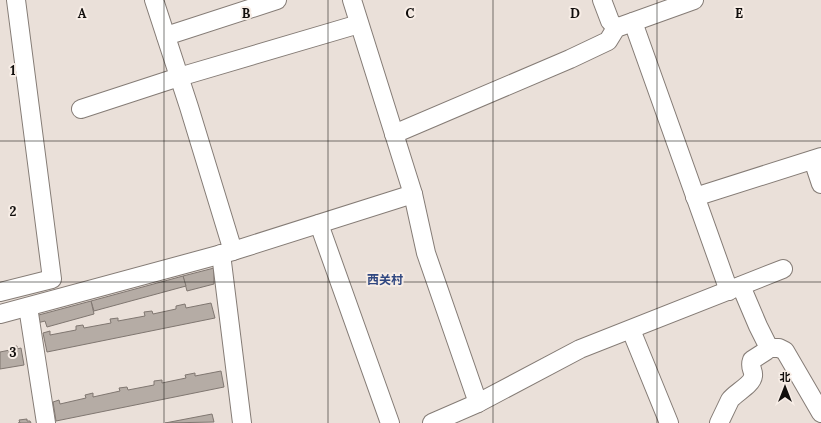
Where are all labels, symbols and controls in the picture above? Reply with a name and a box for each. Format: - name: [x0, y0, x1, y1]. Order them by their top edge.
- text: A: [78, 5, 87, 22]
- text: B: [242, 5, 251, 22]
- text: C: [406, 5, 415, 22]
- text: D: [570, 5, 580, 22]
- text: E: [735, 5, 743, 22]
- text: 1: [10, 62, 16, 79]
- text: 2: [10, 203, 17, 220]
- district label: 西关村: [367, 272, 403, 287]
- text: 3: [9, 344, 17, 361]
- north arrow: [765, 367, 805, 407]
- text: 北: [780, 370, 791, 384]

